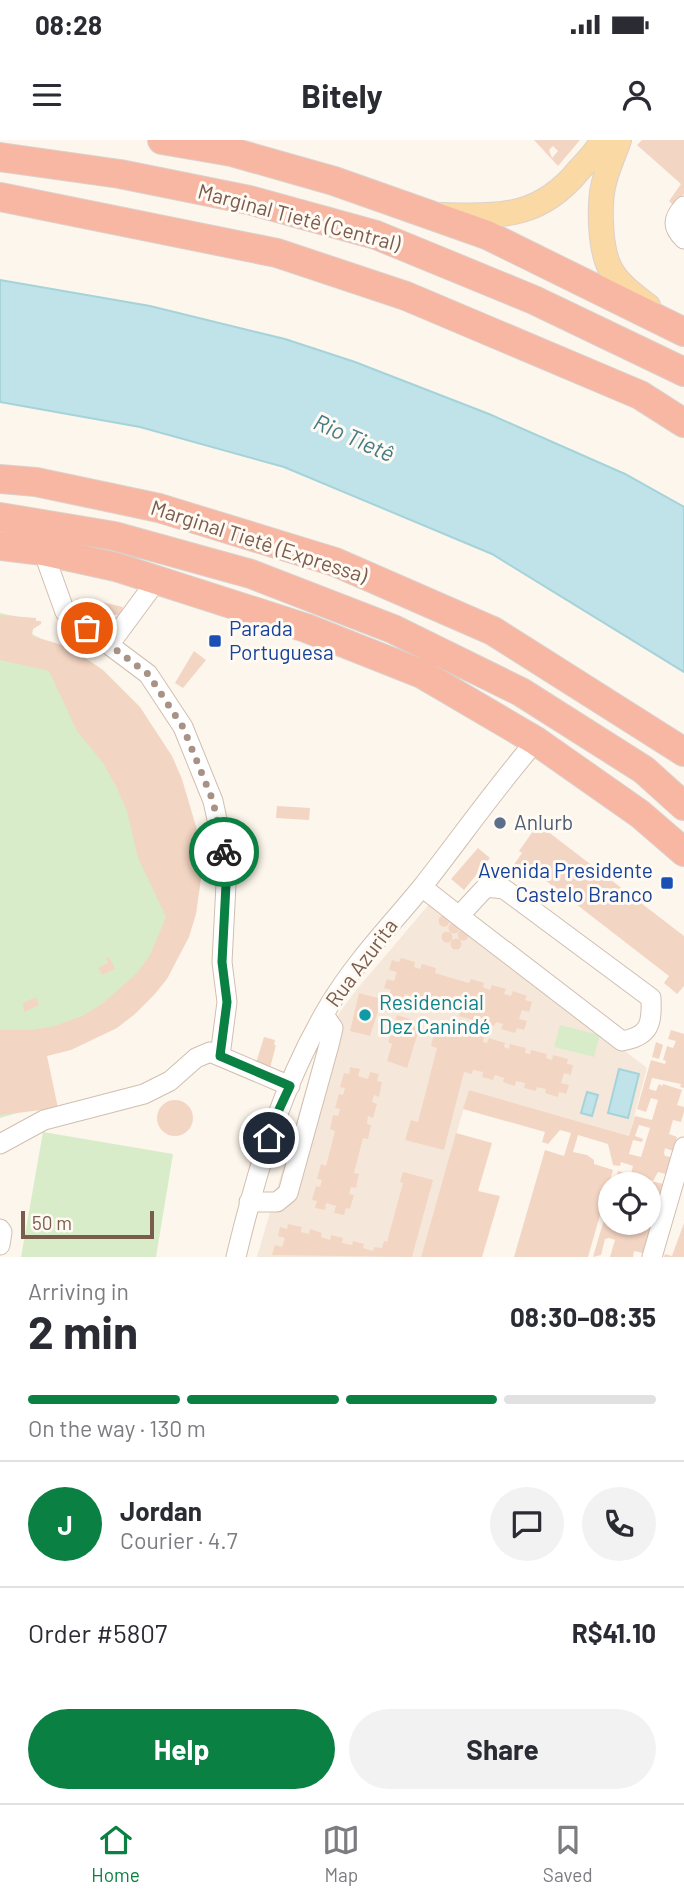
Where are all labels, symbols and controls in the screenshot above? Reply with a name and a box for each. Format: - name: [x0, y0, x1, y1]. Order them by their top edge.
- text: 08:28: [35, 9, 102, 40]
- icon: menu: [28, 76, 66, 114]
- text: Bitely: [301, 76, 383, 114]
- icon: person: [618, 76, 656, 114]
- street label: Marginal Tietê (Central): [195, 177, 404, 256]
- water label: Rio Tietê: [310, 407, 399, 467]
- street label: Marginal Tietê (Expressa): [148, 494, 371, 588]
- pin: [57, 598, 117, 658]
- icon: bag: [68, 609, 106, 647]
- place label: Parada Portuguesa: [229, 615, 334, 664]
- marker: Parada Portuguesa: [207, 633, 223, 649]
- place label: Anlurb: [514, 809, 573, 834]
- marker: Anlurb: [492, 815, 508, 831]
- courier: [189, 817, 259, 887]
- icon: bike: [205, 833, 243, 871]
- place label: Avenida Presidente Castelo Branco: [478, 857, 653, 906]
- marker: Avenida Presidente Castelo Branco: [659, 875, 675, 891]
- street label: Rua Azurita: [320, 913, 402, 1011]
- place label: Residencial Dez Canindé: [379, 989, 491, 1038]
- marker: Residencial Dez Canindé: [357, 1007, 373, 1023]
- pin: [239, 1108, 299, 1168]
- icon: home: [250, 1119, 288, 1157]
- map controls: [598, 1172, 661, 1235]
- button: locate: [598, 1172, 661, 1235]
- scale bar: [21, 1208, 154, 1240]
- text: 50 m: [32, 1211, 72, 1234]
- text: Arriving in: [28, 1277, 129, 1305]
- text: 08:30–08:35: [510, 1301, 656, 1332]
- text: 2 min: [28, 1303, 138, 1358]
- text: On the way · 130 m: [28, 1414, 206, 1442]
- button: chat: [490, 1487, 564, 1561]
- button: phone: [582, 1487, 656, 1561]
- text: Jordan: [120, 1495, 202, 1526]
- text: J: [57, 1509, 73, 1540]
- text: Courier · 4.7: [120, 1526, 238, 1554]
- text: Order #5807: [28, 1617, 167, 1648]
- text: R$41.10: [572, 1617, 656, 1648]
- button: Help: [28, 1709, 335, 1789]
- button: Share: [349, 1709, 656, 1789]
- tab: Home: [91, 1821, 140, 1886]
- tab: Map: [322, 1821, 360, 1886]
- tab: Saved: [543, 1821, 593, 1886]

